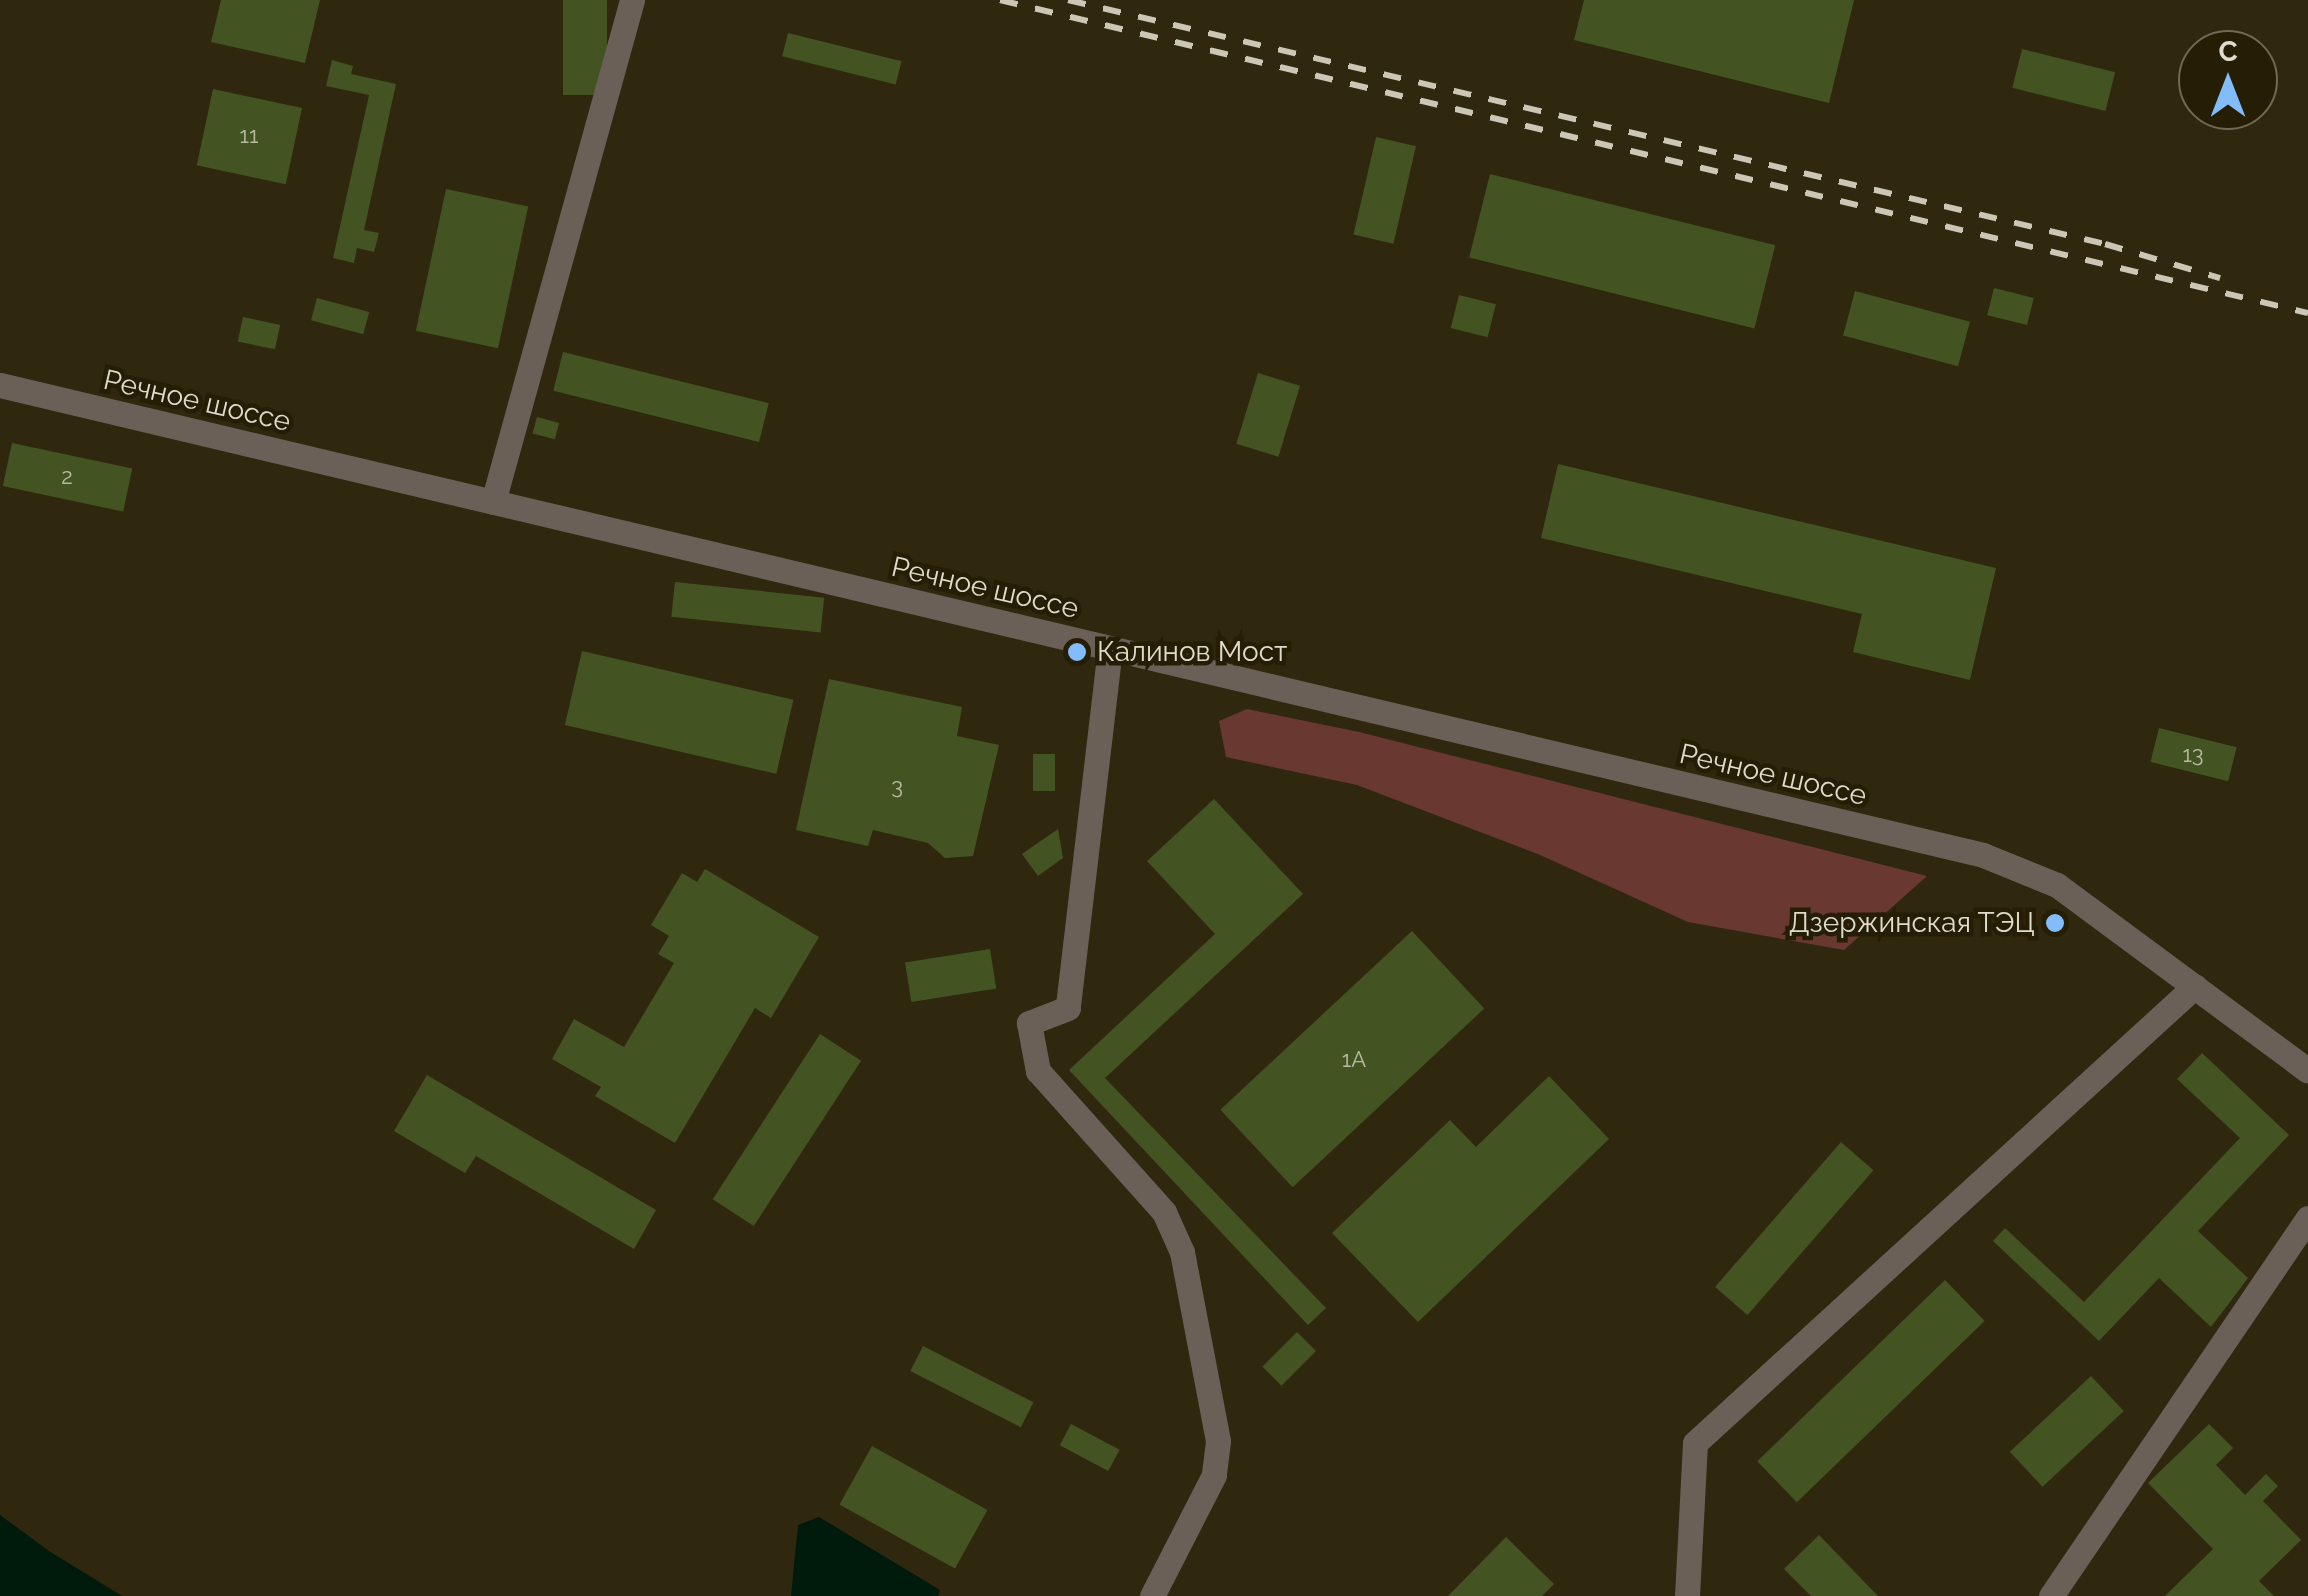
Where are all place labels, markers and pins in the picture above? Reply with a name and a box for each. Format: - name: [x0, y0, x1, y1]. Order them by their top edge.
- place label: Калинов Мост: [1097, 635, 1287, 669]
- marker: Калинов Мост: [1066, 641, 1088, 663]
- place label: Дзержинская ТЭЦ: [1788, 906, 2035, 940]
- marker: Дзержинская ТЭЦ: [2044, 912, 2066, 934]

